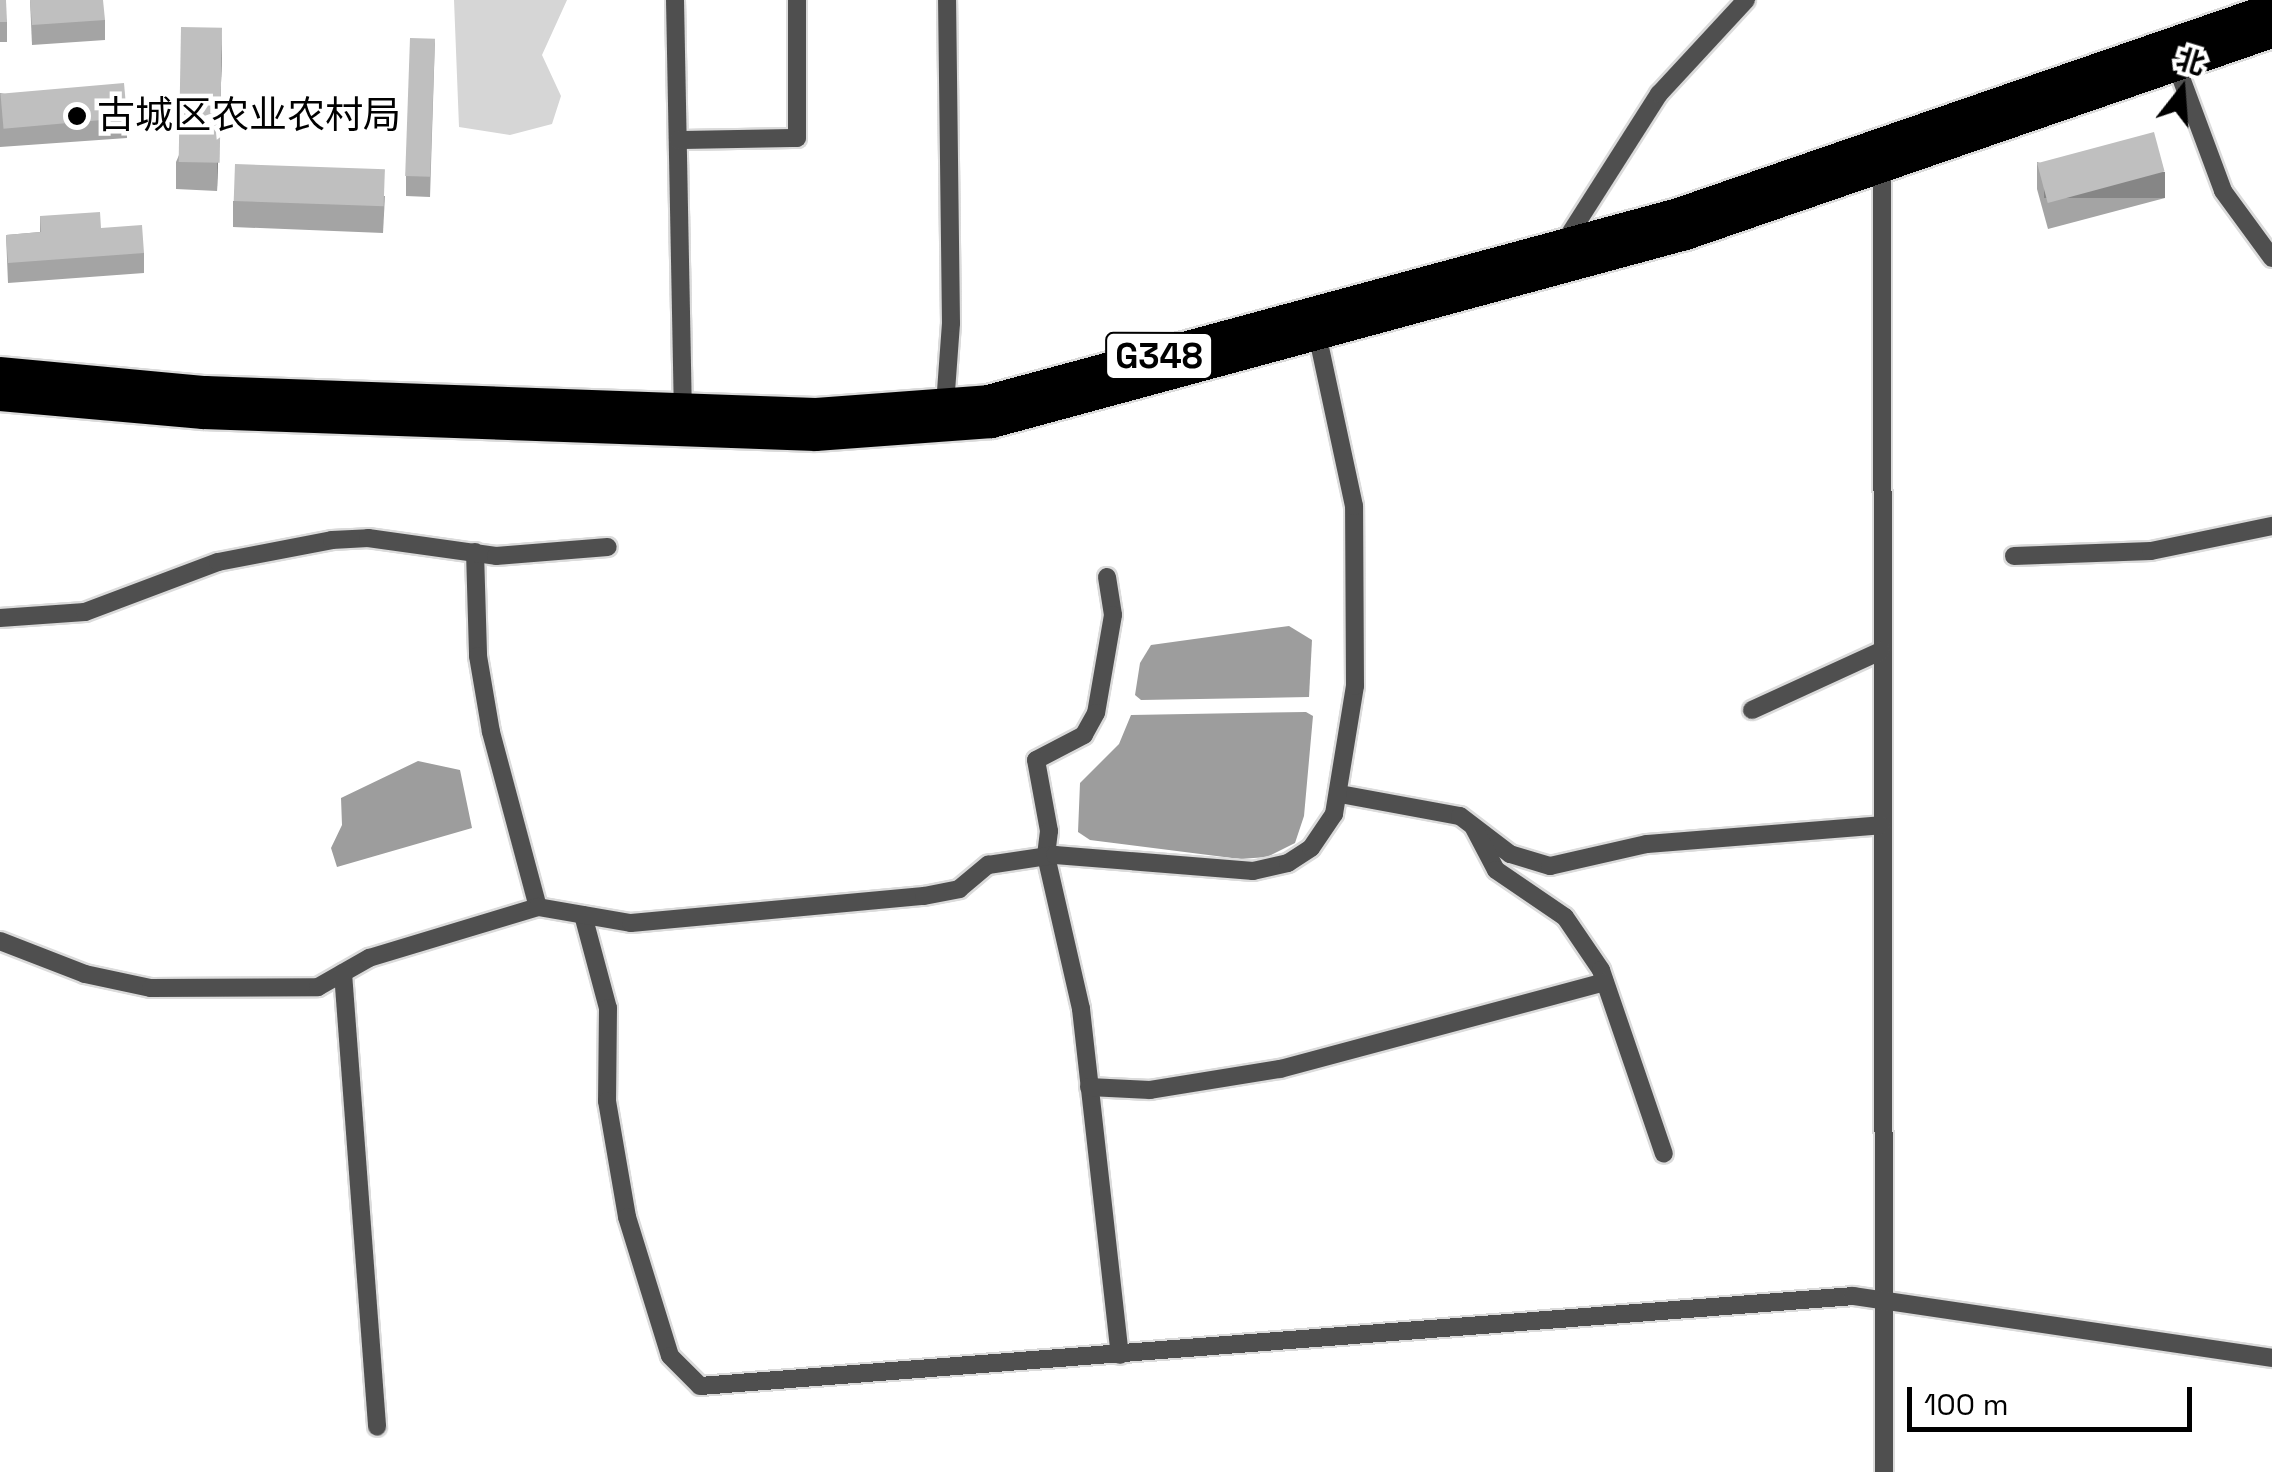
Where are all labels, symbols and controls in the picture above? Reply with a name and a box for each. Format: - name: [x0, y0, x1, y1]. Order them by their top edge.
- north arrow: [2132, 40, 2232, 140]
- text: 北: [2172, 40, 2209, 83]
- place label: 古城区农业农村局: [97, 93, 401, 139]
- marker: 古城区农业农村局: [66, 105, 88, 127]
- road number: G348: [1104, 326, 1214, 386]
- scale bar: [1912, 1367, 2197, 1429]
- text: 100 m: [1924, 1385, 2009, 1424]

